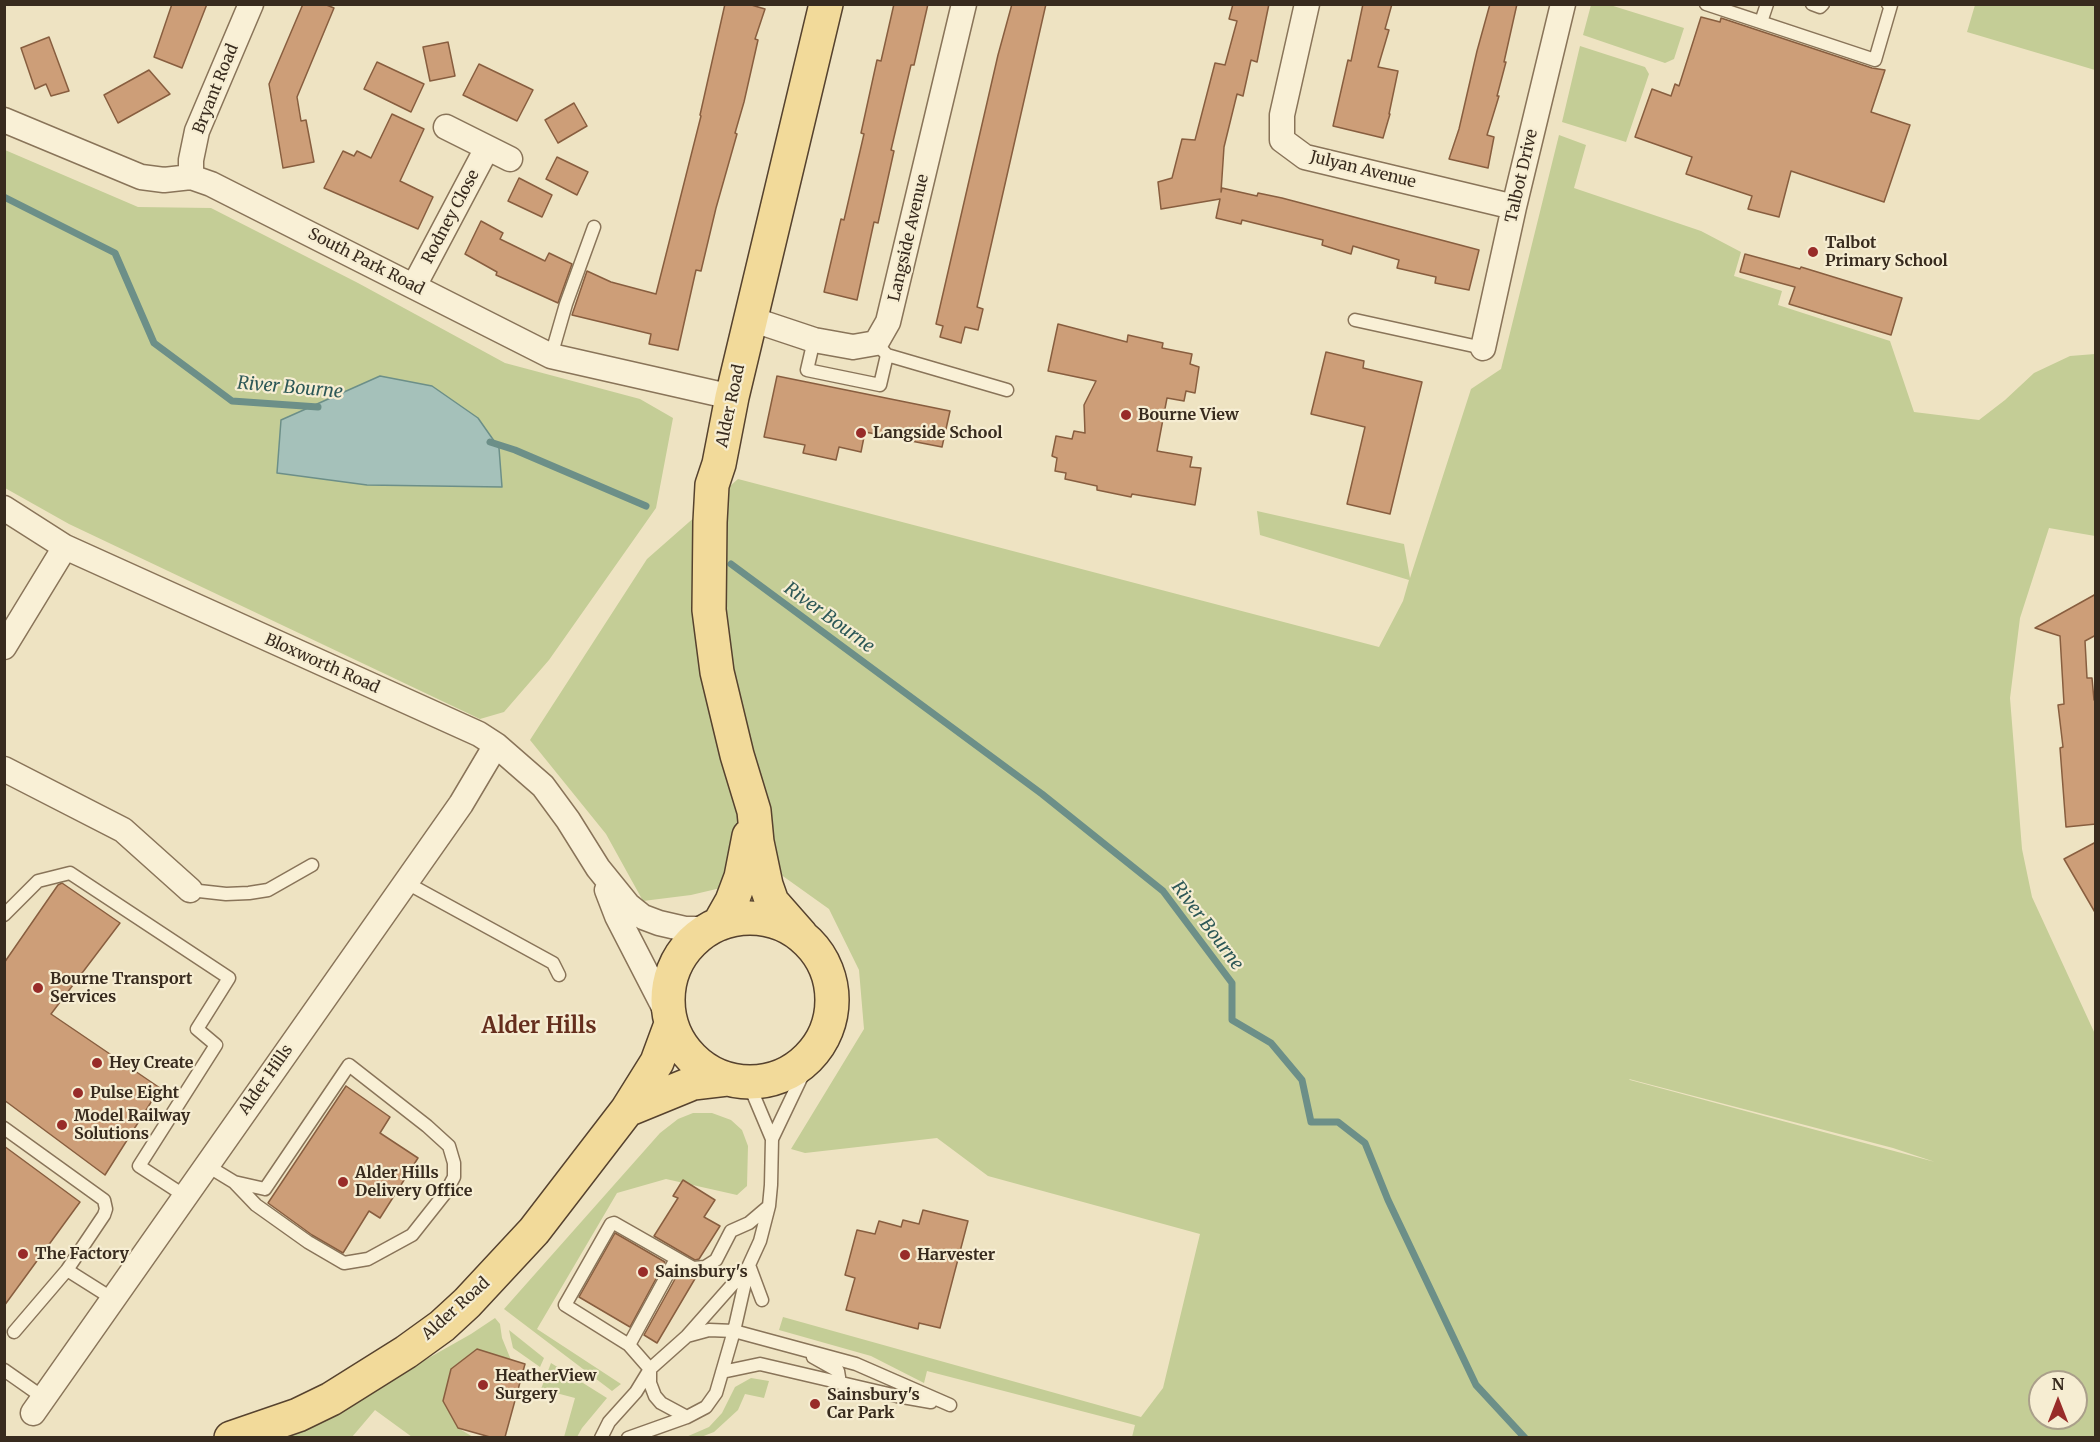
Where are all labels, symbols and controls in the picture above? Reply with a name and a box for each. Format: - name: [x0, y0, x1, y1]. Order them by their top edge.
- street label: Bryant Road: [189, 41, 243, 137]
- street label: Talbot Drive: [1502, 127, 1542, 225]
- street label: Julyan Avenue: [1308, 148, 1418, 192]
- street label: Rodney Close: [418, 167, 484, 267]
- street label: Langside Avenue: [885, 173, 933, 303]
- street label: South Park Road: [305, 224, 427, 300]
- place label: Talbot Primary School: [1825, 233, 1948, 271]
- marker: Talbot Primary School: [1806, 245, 1820, 259]
- street label: Alder Road: [713, 363, 749, 449]
- water label: River Bourne: [236, 373, 344, 403]
- place label: Bourne View: [1138, 405, 1239, 425]
- marker: Bourne View: [1119, 408, 1133, 422]
- place label: Langside School: [873, 423, 1002, 443]
- marker: Langside School: [854, 426, 868, 440]
- water label: River Bourne: [780, 578, 878, 658]
- street label: Bloxworth Road: [262, 630, 382, 698]
- water label: River Bourne: [1166, 877, 1248, 975]
- place label: Bourne Transport Services: [50, 969, 193, 1007]
- marker: Bourne Transport Services: [31, 981, 45, 995]
- district label: Alder Hills: [481, 1014, 597, 1040]
- street label: Alder Hills: [235, 1041, 297, 1119]
- place label: Hey Create: [109, 1053, 193, 1073]
- marker: Hey Create: [90, 1056, 104, 1070]
- place label: Pulse Eight: [90, 1083, 179, 1103]
- marker: Pulse Eight: [71, 1086, 85, 1100]
- place label: Model Railway Solutions: [74, 1106, 190, 1144]
- marker: Model Railway Solutions: [55, 1118, 69, 1132]
- place label: Alder Hills Delivery Office: [355, 1163, 472, 1201]
- marker: Alder Hills Delivery Office: [336, 1175, 350, 1189]
- place label: The Factory: [35, 1244, 129, 1264]
- place label: Harvester: [917, 1245, 995, 1265]
- marker: The Factory: [16, 1247, 30, 1261]
- marker: Harvester: [898, 1248, 912, 1262]
- place label: Sainsbury's: [655, 1262, 748, 1282]
- marker: Sainsbury's: [636, 1265, 650, 1279]
- street label: Alder Road: [418, 1274, 494, 1344]
- place label: HeatherView Surgery: [495, 1366, 597, 1404]
- north arrow: [2028, 1370, 2088, 1430]
- text: N: [2052, 1374, 2064, 1394]
- marker: HeatherView Surgery: [476, 1378, 490, 1392]
- place label: Sainsbury's Car Park: [827, 1385, 920, 1423]
- marker: Sainsbury's Car Park: [808, 1397, 822, 1411]

